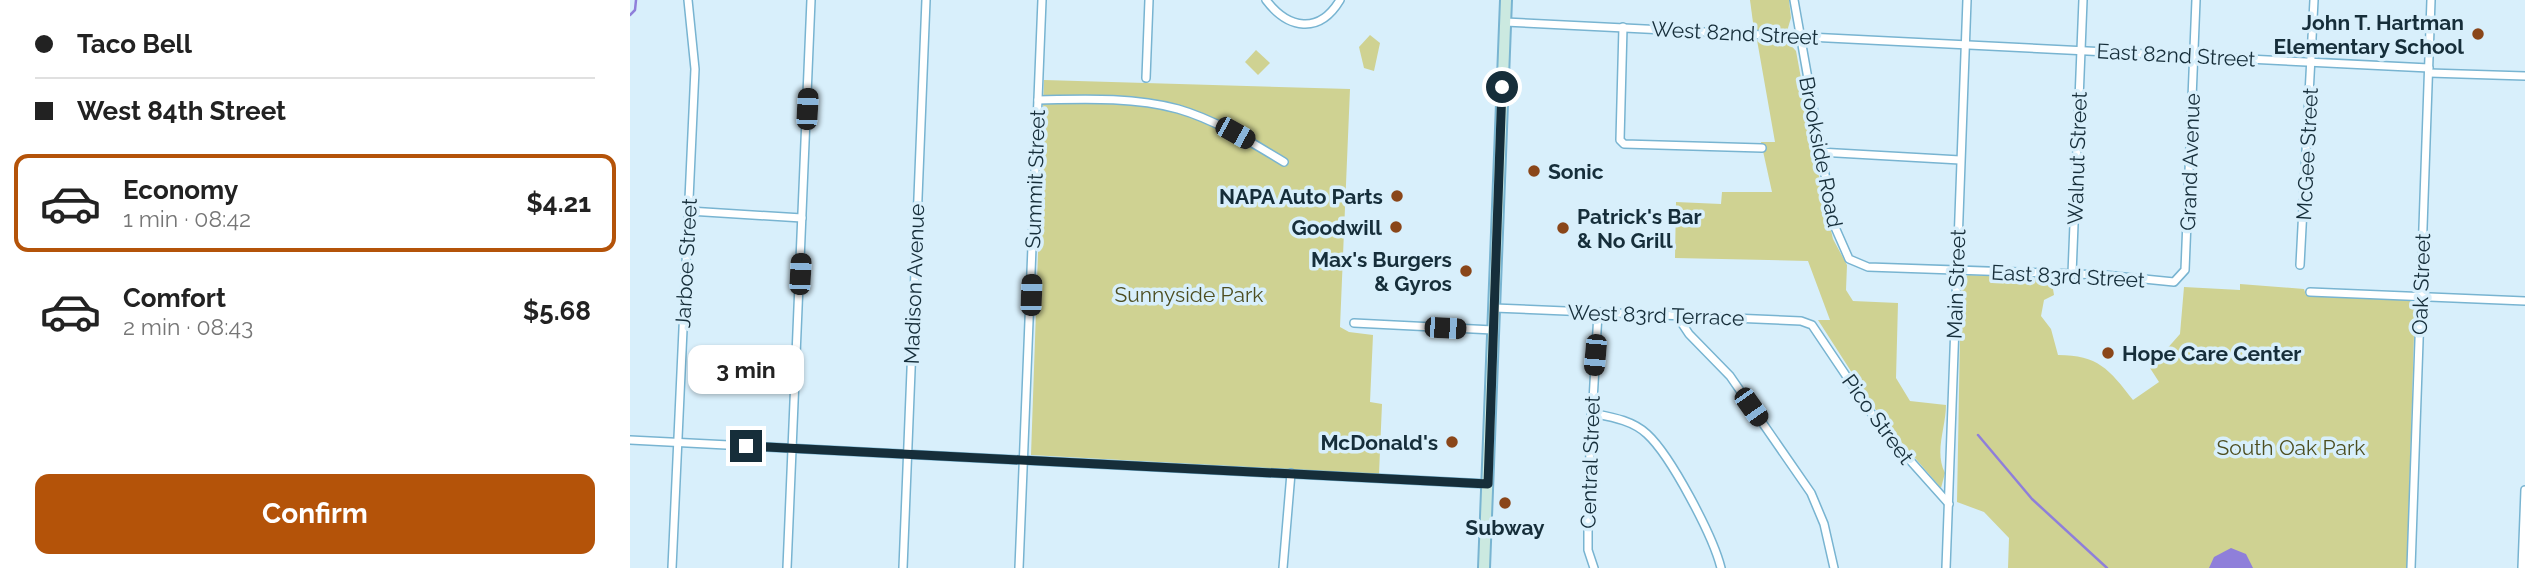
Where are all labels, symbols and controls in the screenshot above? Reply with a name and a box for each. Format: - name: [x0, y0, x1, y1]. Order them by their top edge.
- place label: John T. Hartman Elementary School: [2274, 10, 2464, 59]
- street label: West 82nd Street: [1651, 16, 1819, 50]
- marker: John T. Hartman Elementary School: [2470, 26, 2486, 42]
- text: Taco Bell: [77, 29, 192, 59]
- street label: East 82nd Street: [2096, 38, 2256, 72]
- route start: [1486, 71, 1518, 103]
- street label: Brookside Road: [1794, 75, 1848, 229]
- car: [796, 87, 819, 131]
- street label: McGee Street: [2291, 87, 2323, 221]
- street label: Walnut Street: [2062, 91, 2092, 225]
- street label: Grand Avenue: [2175, 93, 2205, 231]
- text: West 84th Street: [77, 96, 286, 126]
- street label: Summit Street: [1020, 109, 1050, 249]
- car: [1212, 114, 1259, 152]
- place label: Sonic: [1548, 159, 1604, 184]
- marker: Sonic: [1526, 163, 1542, 179]
- icon: car: [39, 172, 102, 235]
- text: Economy: [123, 175, 238, 205]
- place label: NAPA Auto Parts: [1219, 184, 1383, 209]
- text: $4.21: [526, 188, 591, 218]
- marker: NAPA Auto Parts: [1389, 188, 1405, 204]
- street label: Jarboe Street: [670, 197, 702, 329]
- street label: Madison Avenue: [899, 203, 929, 365]
- place label: Patrick's Bar & No Grill: [1577, 204, 1702, 253]
- text: 1 min · 08:42: [123, 205, 251, 232]
- place label: Goodwill: [1292, 215, 1382, 240]
- marker: Goodwill: [1388, 219, 1404, 235]
- marker: Patrick's Bar & No Grill: [1555, 220, 1571, 236]
- street label: Main Street: [1942, 229, 1970, 339]
- street label: Oak Street: [2407, 233, 2435, 335]
- place label: Max's Burgers & Gyros: [1311, 247, 1452, 296]
- car: [789, 252, 812, 296]
- street label: East 83rd Street: [1990, 259, 2146, 293]
- marker: Max's Burgers & Gyros: [1458, 263, 1474, 279]
- car: [1020, 274, 1043, 316]
- icon: car: [39, 280, 102, 343]
- park label: Sunnyside Park: [1115, 282, 1263, 307]
- text: Comfort: [123, 283, 226, 313]
- text: $5.68: [523, 296, 591, 326]
- street label: West 83rd Terrace: [1567, 299, 1745, 331]
- text: 2 min · 08:43: [123, 313, 253, 340]
- car: [1424, 316, 1467, 340]
- car: [1583, 333, 1608, 377]
- place label: Hope Care Center: [2122, 341, 2301, 366]
- callout: 3 min: [688, 344, 804, 394]
- marker: Hope Care Center: [2100, 345, 2116, 361]
- text: 3 min: [716, 356, 776, 383]
- street label: Pico Street: [1837, 369, 1919, 469]
- car: [1731, 384, 1772, 430]
- street label: Central Street: [1575, 395, 1605, 529]
- route end: [730, 430, 762, 462]
- place label: McDonald's: [1320, 430, 1438, 455]
- marker: McDonald's: [1444, 434, 1460, 450]
- park label: South Oak Park: [2217, 435, 2365, 460]
- button: Confirm: [35, 474, 595, 554]
- marker: Subway: [1497, 495, 1513, 511]
- place label: Subway: [1465, 515, 1545, 540]

